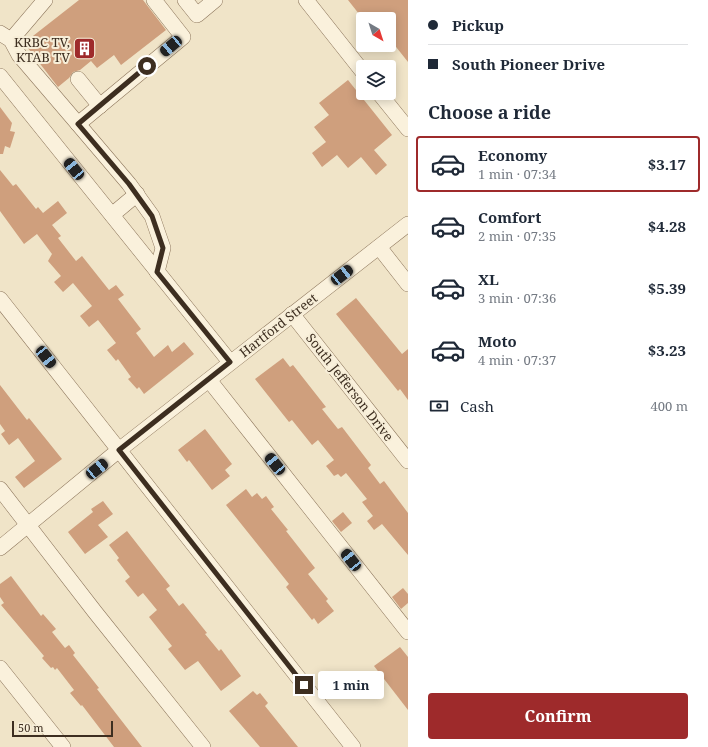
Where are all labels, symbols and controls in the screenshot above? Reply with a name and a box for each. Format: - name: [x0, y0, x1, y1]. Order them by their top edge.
- north arrow: [356, 12, 396, 52]
- map controls: [356, 12, 396, 100]
- text: Pickup: [452, 15, 504, 35]
- place label: KRBC TV, KTAB TV: [14, 33, 70, 66]
- car: [158, 34, 184, 58]
- building icon: KRBC TV, KTAB TV: [72, 36, 98, 62]
- text: South Pioneer Drive: [452, 54, 605, 74]
- route start: [138, 57, 156, 75]
- button: layers: [356, 60, 396, 100]
- text: Choose a ride: [428, 100, 551, 124]
- text: Economy: [478, 145, 547, 165]
- icon: car: [430, 146, 466, 182]
- text: $3.17: [648, 154, 686, 174]
- car: [62, 156, 86, 182]
- text: 1 min · 07:34: [478, 165, 556, 183]
- text: Comfort: [478, 207, 541, 227]
- icon: car: [430, 208, 466, 244]
- text: $4.28: [648, 216, 686, 236]
- text: 2 min · 07:35: [478, 227, 556, 245]
- car: [329, 263, 355, 287]
- text: XL: [478, 269, 499, 289]
- icon: car: [430, 270, 466, 306]
- text: $5.39: [648, 278, 686, 298]
- street label: Hartford Street: [235, 289, 321, 361]
- text: 3 min · 07:36: [478, 289, 556, 307]
- street label: South Jefferson Drive: [302, 329, 398, 445]
- text: Moto: [478, 331, 517, 351]
- icon: car: [430, 332, 466, 368]
- text: $3.23: [648, 340, 686, 360]
- car: [34, 344, 58, 370]
- text: 4 min · 07:37: [478, 351, 556, 369]
- icon: cash: [428, 395, 450, 417]
- text: Cash: [460, 396, 494, 416]
- text: 400 m: [651, 397, 688, 415]
- car: [263, 451, 287, 477]
- car: [84, 457, 110, 481]
- car: [339, 547, 363, 573]
- callout: 1 min: [318, 671, 384, 699]
- route end: [295, 676, 313, 694]
- text: 1 min: [333, 676, 369, 694]
- button: Confirm: [428, 693, 688, 739]
- scale bar: [12, 719, 113, 738]
- text: 50 m: [18, 720, 44, 735]

